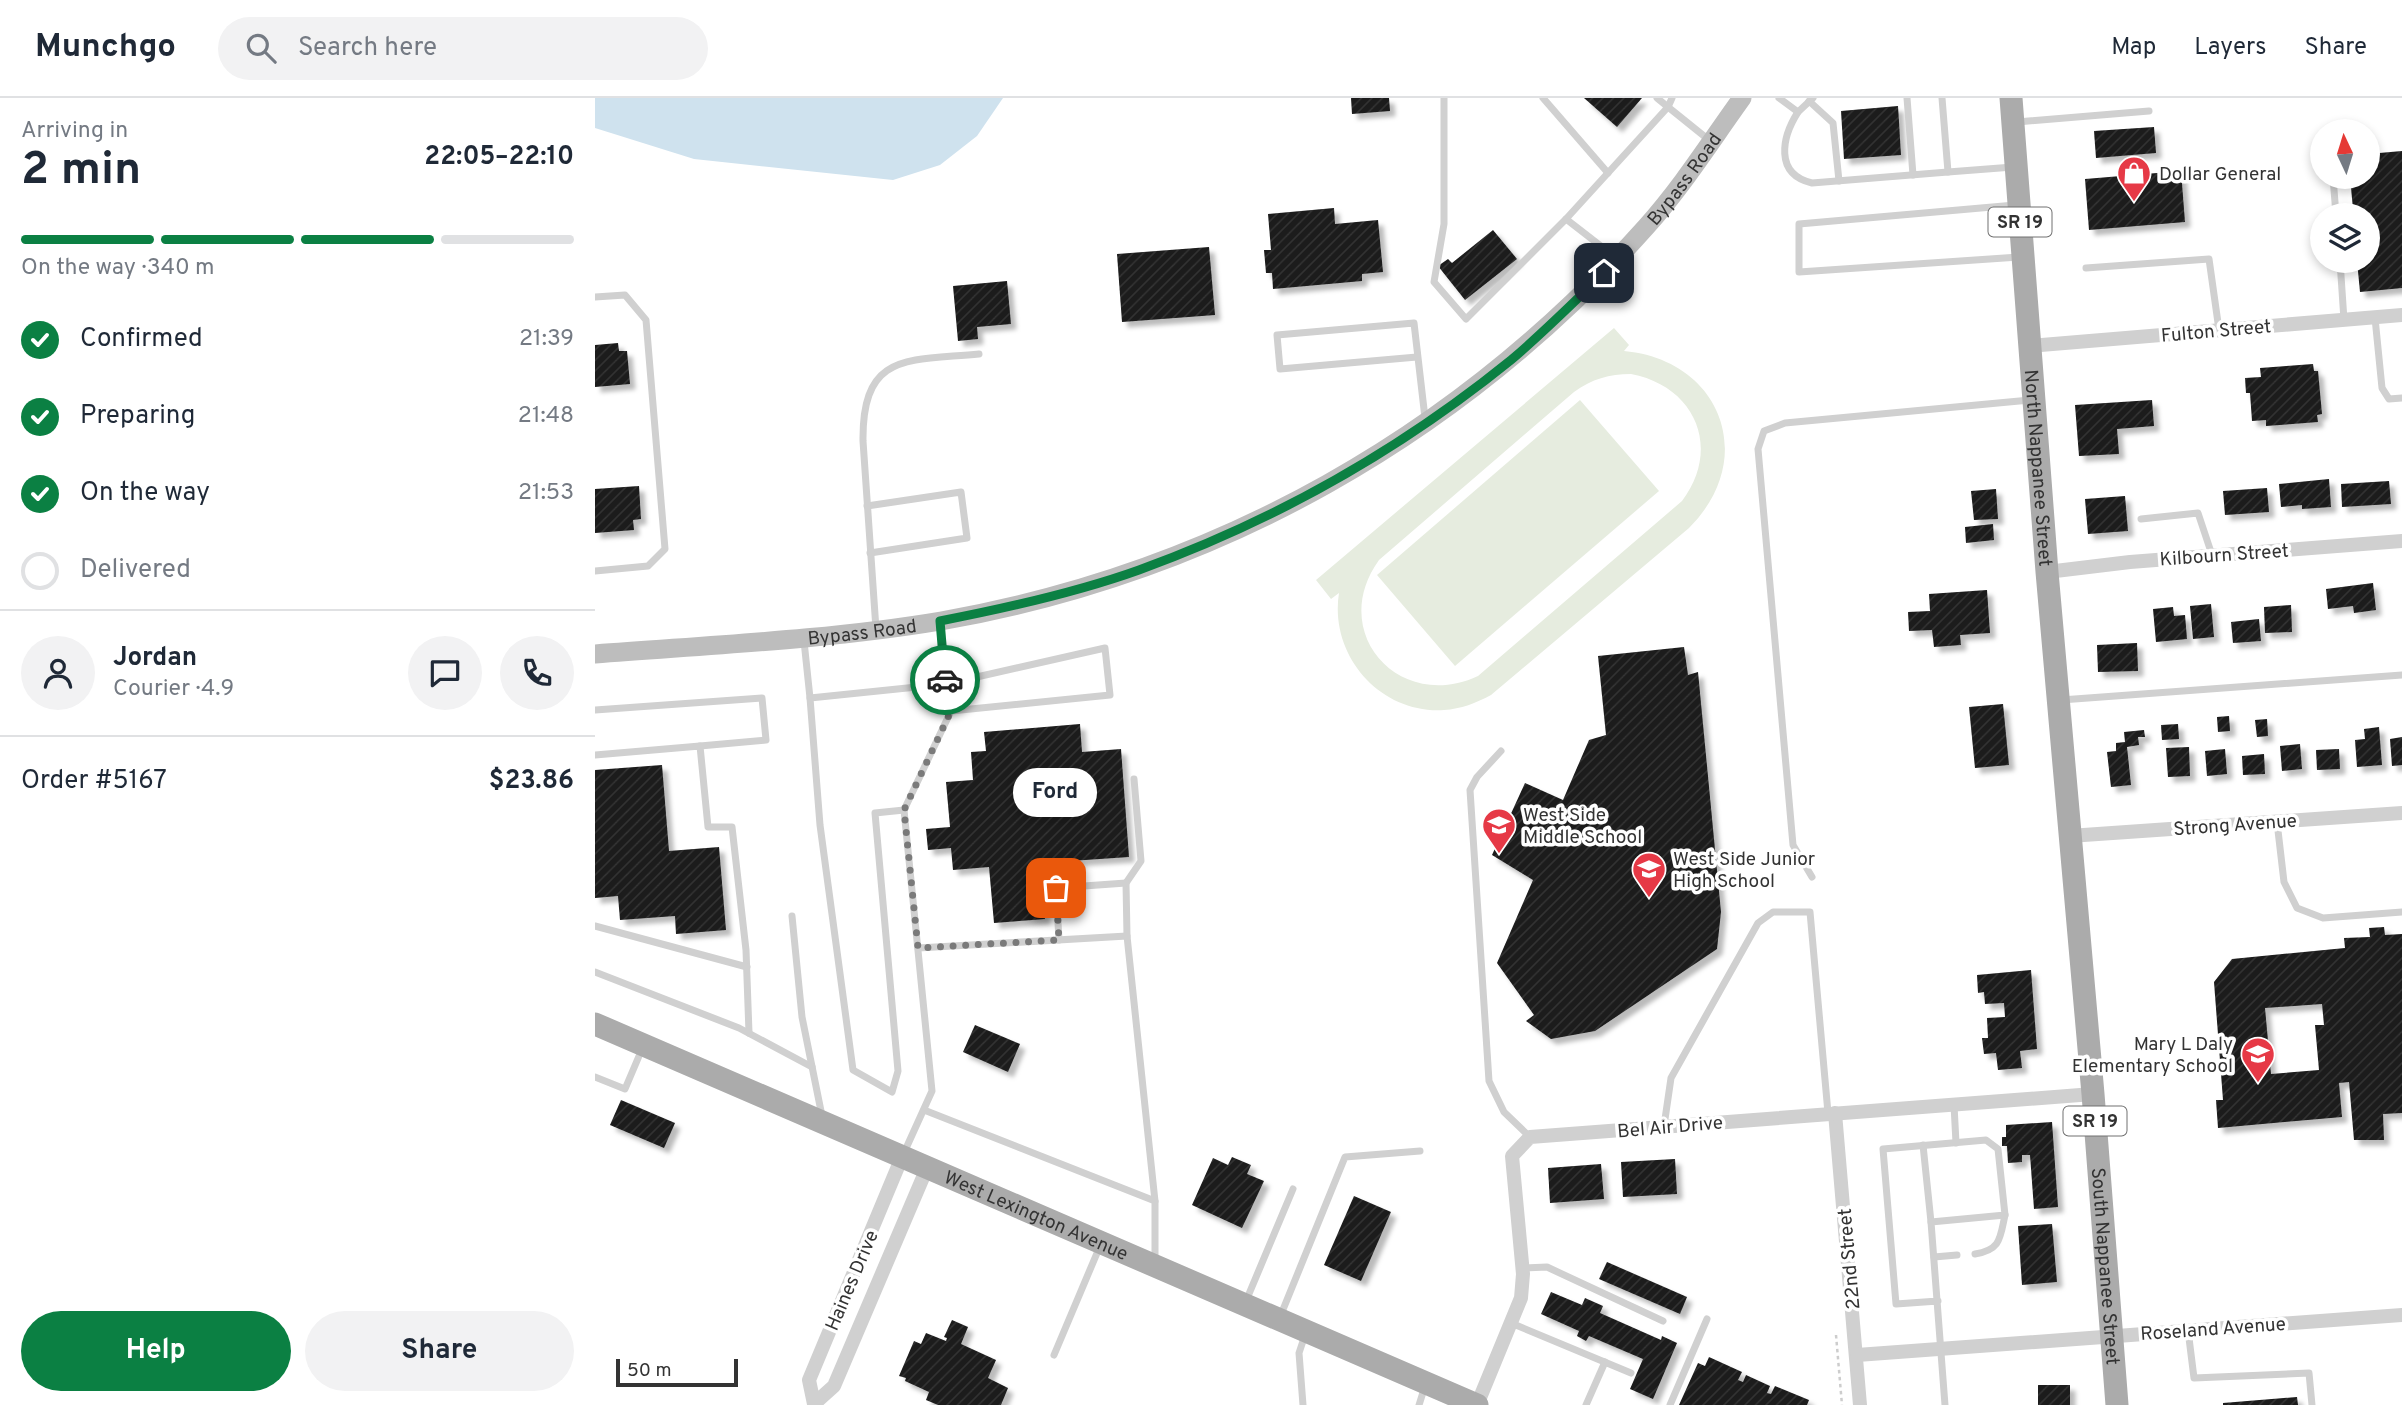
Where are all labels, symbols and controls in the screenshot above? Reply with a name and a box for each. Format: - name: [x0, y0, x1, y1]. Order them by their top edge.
- search box: [218, 17, 708, 80]
- text: Munchgo: [35, 27, 176, 69]
- icon: search: [242, 29, 280, 67]
- text: Search here: [298, 32, 437, 65]
- text: Map: [2111, 33, 2156, 63]
- text: Layers: [2194, 33, 2266, 63]
- text: Share: [2304, 33, 2367, 63]
- text: Arriving in: [21, 117, 128, 146]
- north arrow: [2310, 119, 2380, 189]
- map controls: [2310, 119, 2380, 273]
- street label: Bypass Road: [1643, 129, 1728, 231]
- text: 22:05–22:10: [424, 141, 574, 174]
- text: 2 min: [21, 142, 141, 201]
- shop icon: Dollar General: [2115, 154, 2153, 203]
- place label: Dollar General: [2159, 163, 2281, 187]
- button: layers: [2310, 203, 2380, 273]
- road number: SR 19: [1989, 208, 2051, 237]
- pin: [1574, 243, 1634, 303]
- text: On the way · 340 m: [21, 254, 215, 283]
- icon: home: [1585, 254, 1623, 292]
- street label: Fulton Street: [2160, 315, 2272, 349]
- icon: check: [21, 321, 59, 359]
- text: Confirmed: [80, 323, 203, 356]
- text: 21:39: [519, 325, 574, 354]
- street label: North Nappanee Street: [2018, 369, 2057, 567]
- icon: check: [21, 398, 59, 436]
- text: Preparing: [80, 400, 195, 433]
- text: 21:48: [518, 402, 574, 431]
- icon: check: [21, 475, 59, 513]
- text: On the way: [80, 477, 210, 510]
- text: 21:53: [518, 479, 574, 508]
- street label: Kilbourn Street: [2159, 540, 2290, 572]
- text: Delivered: [80, 554, 191, 587]
- street label: Bypass Road: [807, 615, 918, 652]
- button: person: [21, 636, 95, 710]
- button: chat: [408, 636, 482, 710]
- button: phone: [500, 636, 574, 710]
- text: Jordan: [113, 642, 197, 675]
- courier: [910, 645, 980, 715]
- icon: car: [926, 661, 964, 699]
- text: Courier · 4.9: [113, 675, 234, 704]
- text: Order #5167: [21, 765, 167, 798]
- text: $23.86: [489, 765, 574, 798]
- callout: Ford: [1014, 769, 1098, 818]
- text: Ford: [1032, 778, 1078, 807]
- place label: West Side Middle School: [1523, 804, 1642, 850]
- school or university icon: West Side Middle School: [1480, 806, 1518, 855]
- street label: Strong Avenue: [2172, 810, 2298, 842]
- place label: West Side Junior High School: [1673, 848, 1816, 894]
- school or university icon: West Side Junior High School: [1630, 850, 1668, 899]
- pin: [1026, 858, 1086, 918]
- icon: bag: [1037, 869, 1075, 907]
- place label: Mary L Daly Elementary School: [2072, 1033, 2233, 1079]
- school or university icon: Mary L Daly Elementary School: [2239, 1035, 2277, 1084]
- road number: SR 19: [2063, 1106, 2127, 1136]
- street label: Bel Air Drive: [1616, 1111, 1724, 1145]
- street label: West Lexington Avenue: [940, 1166, 1131, 1267]
- street label: South Nappanee Street: [2085, 1167, 2124, 1366]
- street label: 22nd Street: [1834, 1207, 1866, 1311]
- street label: Haines Drive: [821, 1227, 885, 1335]
- button: Help: [21, 1311, 291, 1391]
- button: Share: [305, 1311, 574, 1391]
- street label: Roseland Avenue: [2140, 1313, 2287, 1347]
- scale bar: [616, 1356, 739, 1388]
- text: 50 m: [627, 1359, 672, 1383]

